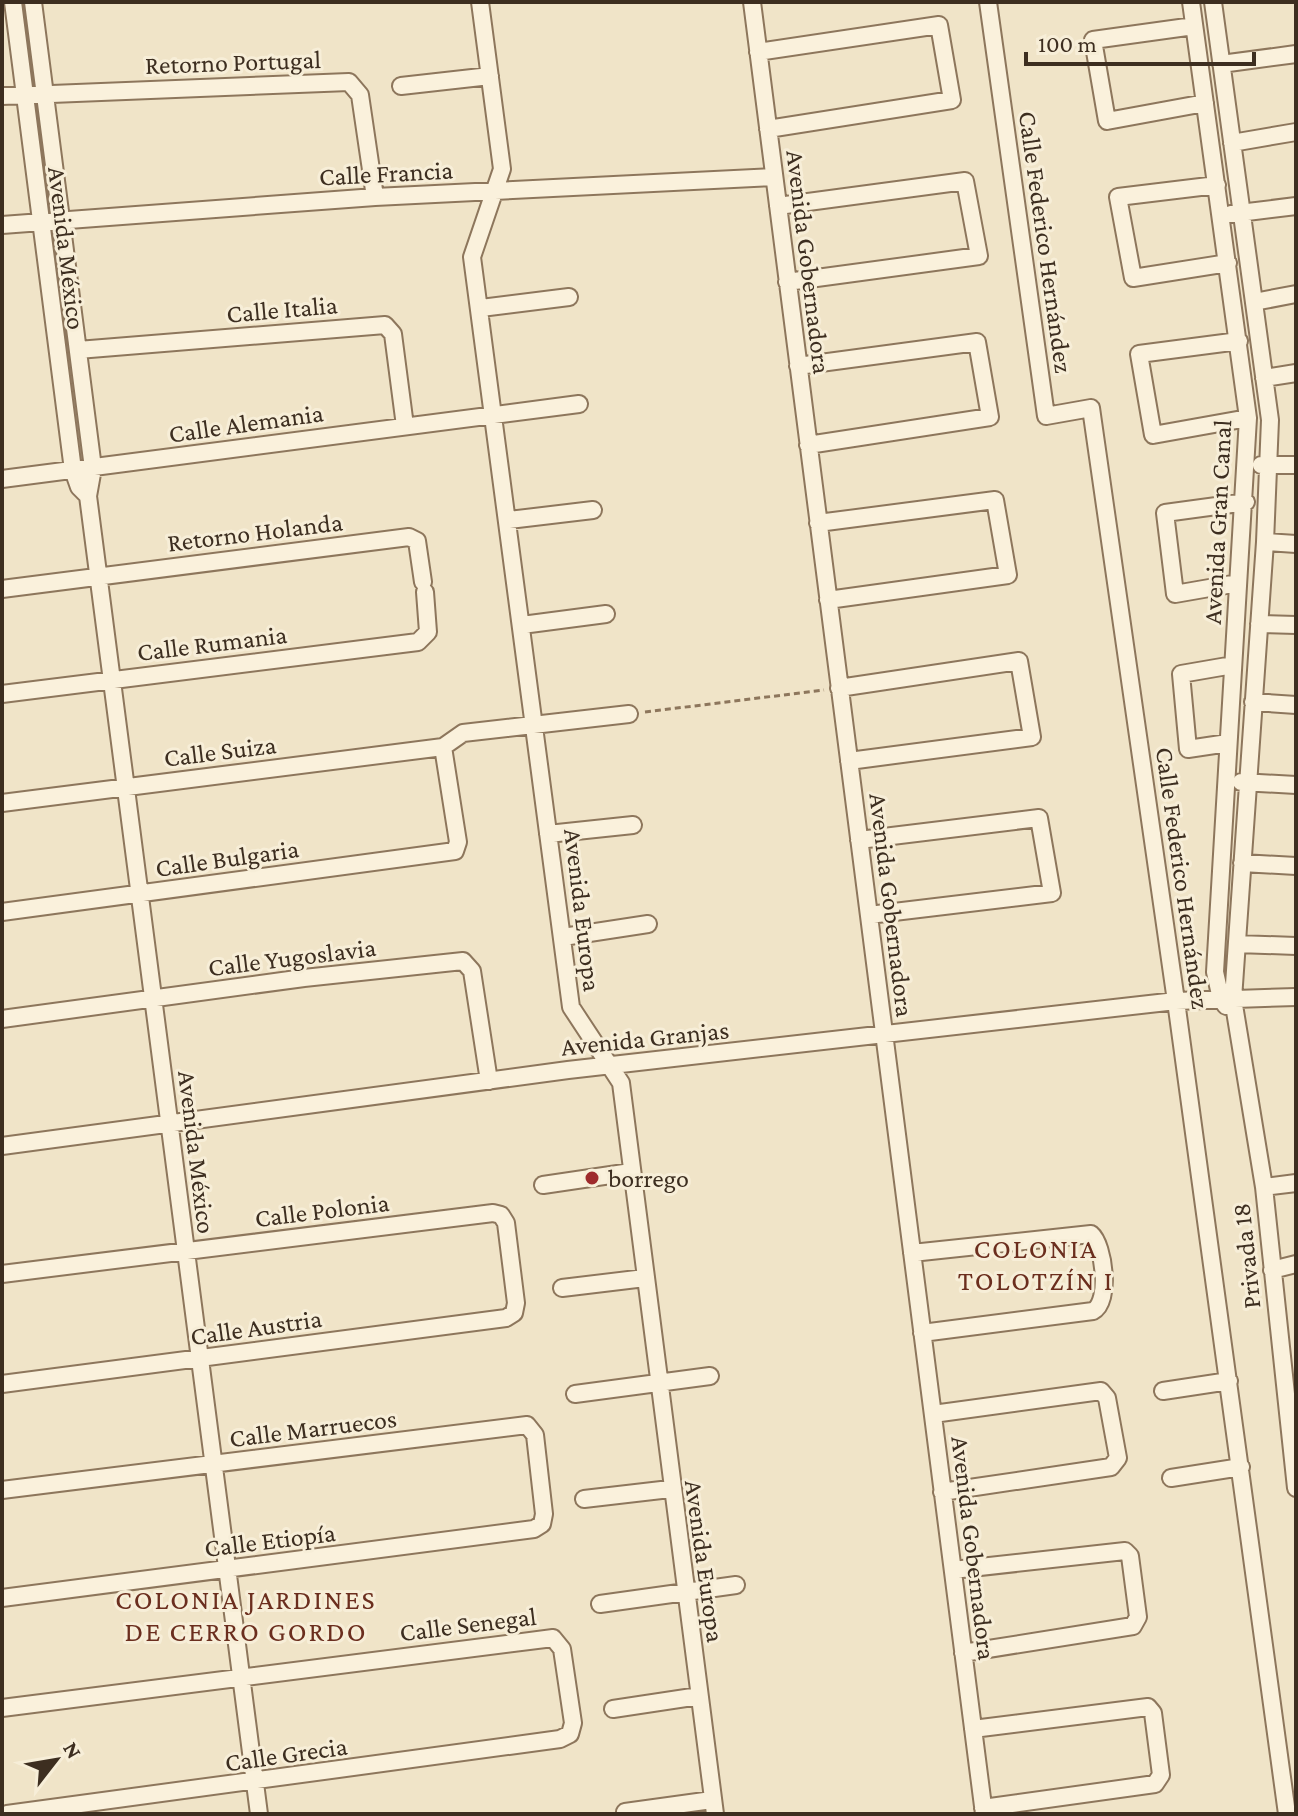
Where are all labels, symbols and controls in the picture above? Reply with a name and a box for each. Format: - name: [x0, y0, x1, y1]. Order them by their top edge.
- scale bar: [1026, 16, 1254, 66]
- text: 100 m: [1038, 30, 1097, 57]
- street label: Retorno Portugal: [144, 45, 322, 80]
- street label: Calle Federico Hernández: [1013, 109, 1078, 375]
- street label: Avenida Gobernadora: [780, 148, 837, 376]
- street label: Calle Francia: [318, 156, 454, 191]
- street label: Avenida México: [42, 165, 91, 331]
- street label: Calle Italia: [225, 290, 339, 329]
- street label: Calle Alemania: [167, 398, 325, 449]
- street label: Avenida Gran Canal: [1198, 419, 1237, 625]
- street label: Retorno Holanda: [166, 507, 344, 558]
- street label: Calle Rumania: [135, 620, 289, 667]
- street label: Calle Suiza: [162, 730, 278, 773]
- street label: Calle Federico Hernández: [1150, 745, 1215, 1011]
- street label: Avenida Gobernadora: [863, 791, 920, 1019]
- street label: Avenida Europa: [558, 827, 607, 993]
- street label: Calle Bulgaria: [153, 834, 301, 883]
- street label: Calle Yugoslavia: [207, 933, 378, 982]
- street label: Avenida Granjas: [560, 1015, 730, 1062]
- street label: Avenida México: [172, 1069, 221, 1235]
- place label: borrego: [608, 1164, 689, 1193]
- marker: borrego: [583, 1169, 601, 1187]
- street label: Calle Polonia: [253, 1188, 391, 1233]
- street label: Privada 18: [1227, 1202, 1266, 1310]
- district label: COLONIA TOLOTZÍN I: [958, 1233, 1114, 1296]
- street label: Calle Austria: [188, 1304, 324, 1351]
- street label: Calle Marruecos: [228, 1404, 398, 1453]
- street label: Avenida Gobernadora: [945, 1434, 1002, 1662]
- street label: Avenida Europa: [679, 1478, 730, 1644]
- street label: Calle Etiopía: [203, 1518, 337, 1563]
- district label: COLONIA JARDINES DE CERRO GORDO: [115, 1584, 377, 1647]
- street label: Calle Senegal: [398, 1602, 538, 1647]
- north arrow: [16, 1720, 96, 1800]
- street label: Calle Grecia: [223, 1732, 349, 1777]
- text: N: [58, 1737, 87, 1763]

